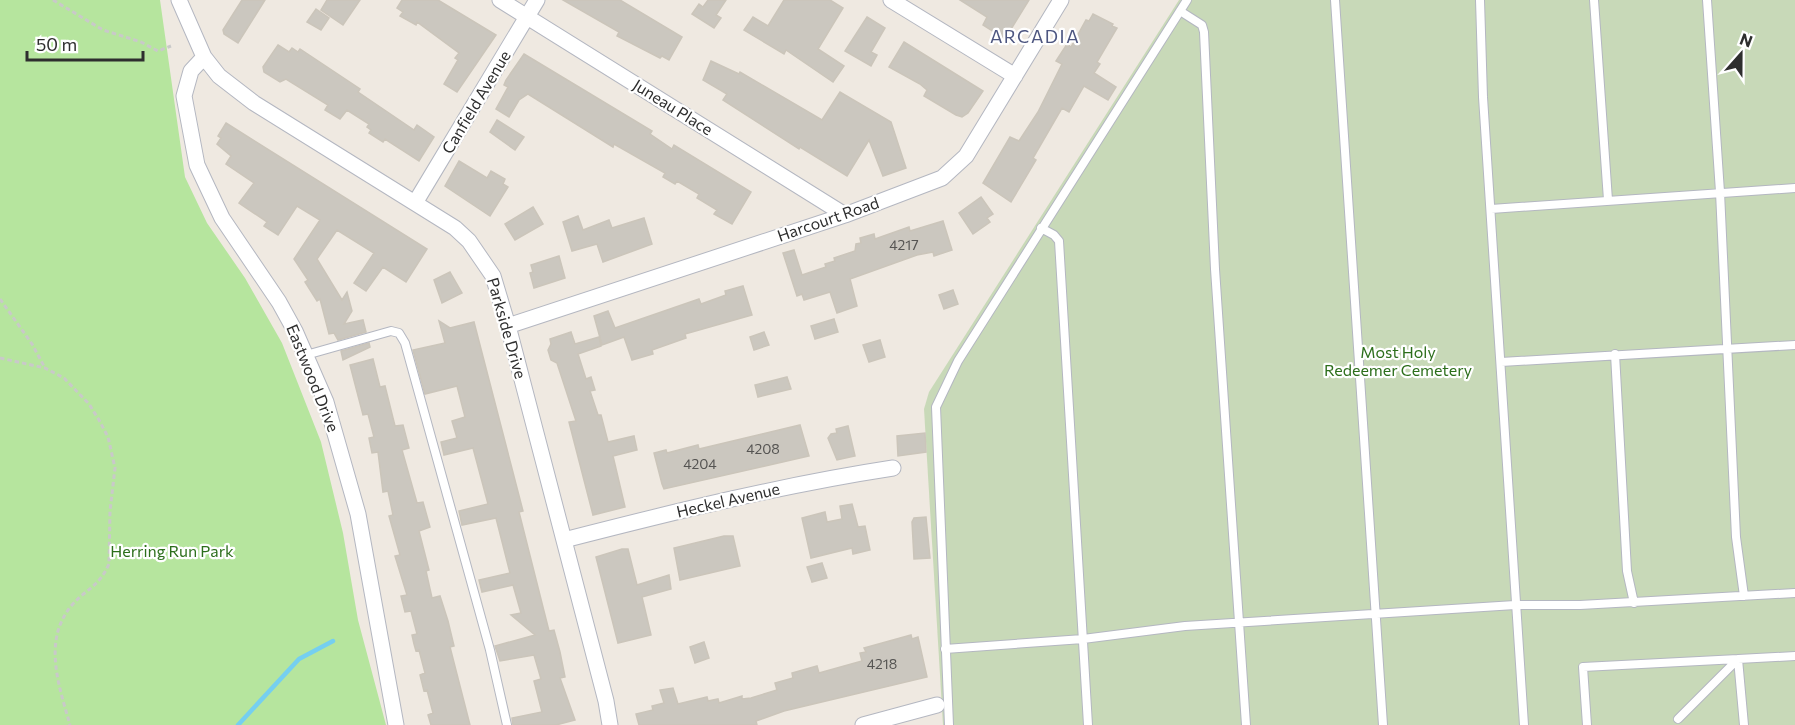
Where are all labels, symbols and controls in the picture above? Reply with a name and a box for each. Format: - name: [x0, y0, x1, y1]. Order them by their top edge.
- scale bar: [27, 24, 142, 62]
- north arrow: [1711, 24, 1771, 84]
- district label: ARCADIA: [990, 25, 1080, 47]
- text: N: [1738, 29, 1756, 51]
- text: 50 m: [36, 33, 77, 55]
- street label: Canfield Avenue: [437, 47, 514, 157]
- street label: Juneau Place: [630, 75, 717, 139]
- street label: Harcourt Road: [775, 192, 881, 245]
- house number: 4217: [889, 236, 919, 253]
- street label: Parkside Drive: [484, 275, 531, 381]
- street label: Eastwood Drive: [283, 321, 344, 434]
- park label: Most Holy Redeemer Cemetery: [1324, 342, 1472, 379]
- house number: 4208: [746, 440, 780, 457]
- house number: 4204: [683, 455, 717, 472]
- street label: Heckel Avenue: [674, 478, 781, 521]
- park label: Herring Run Park: [110, 541, 234, 560]
- house number: 4218: [867, 655, 897, 672]

